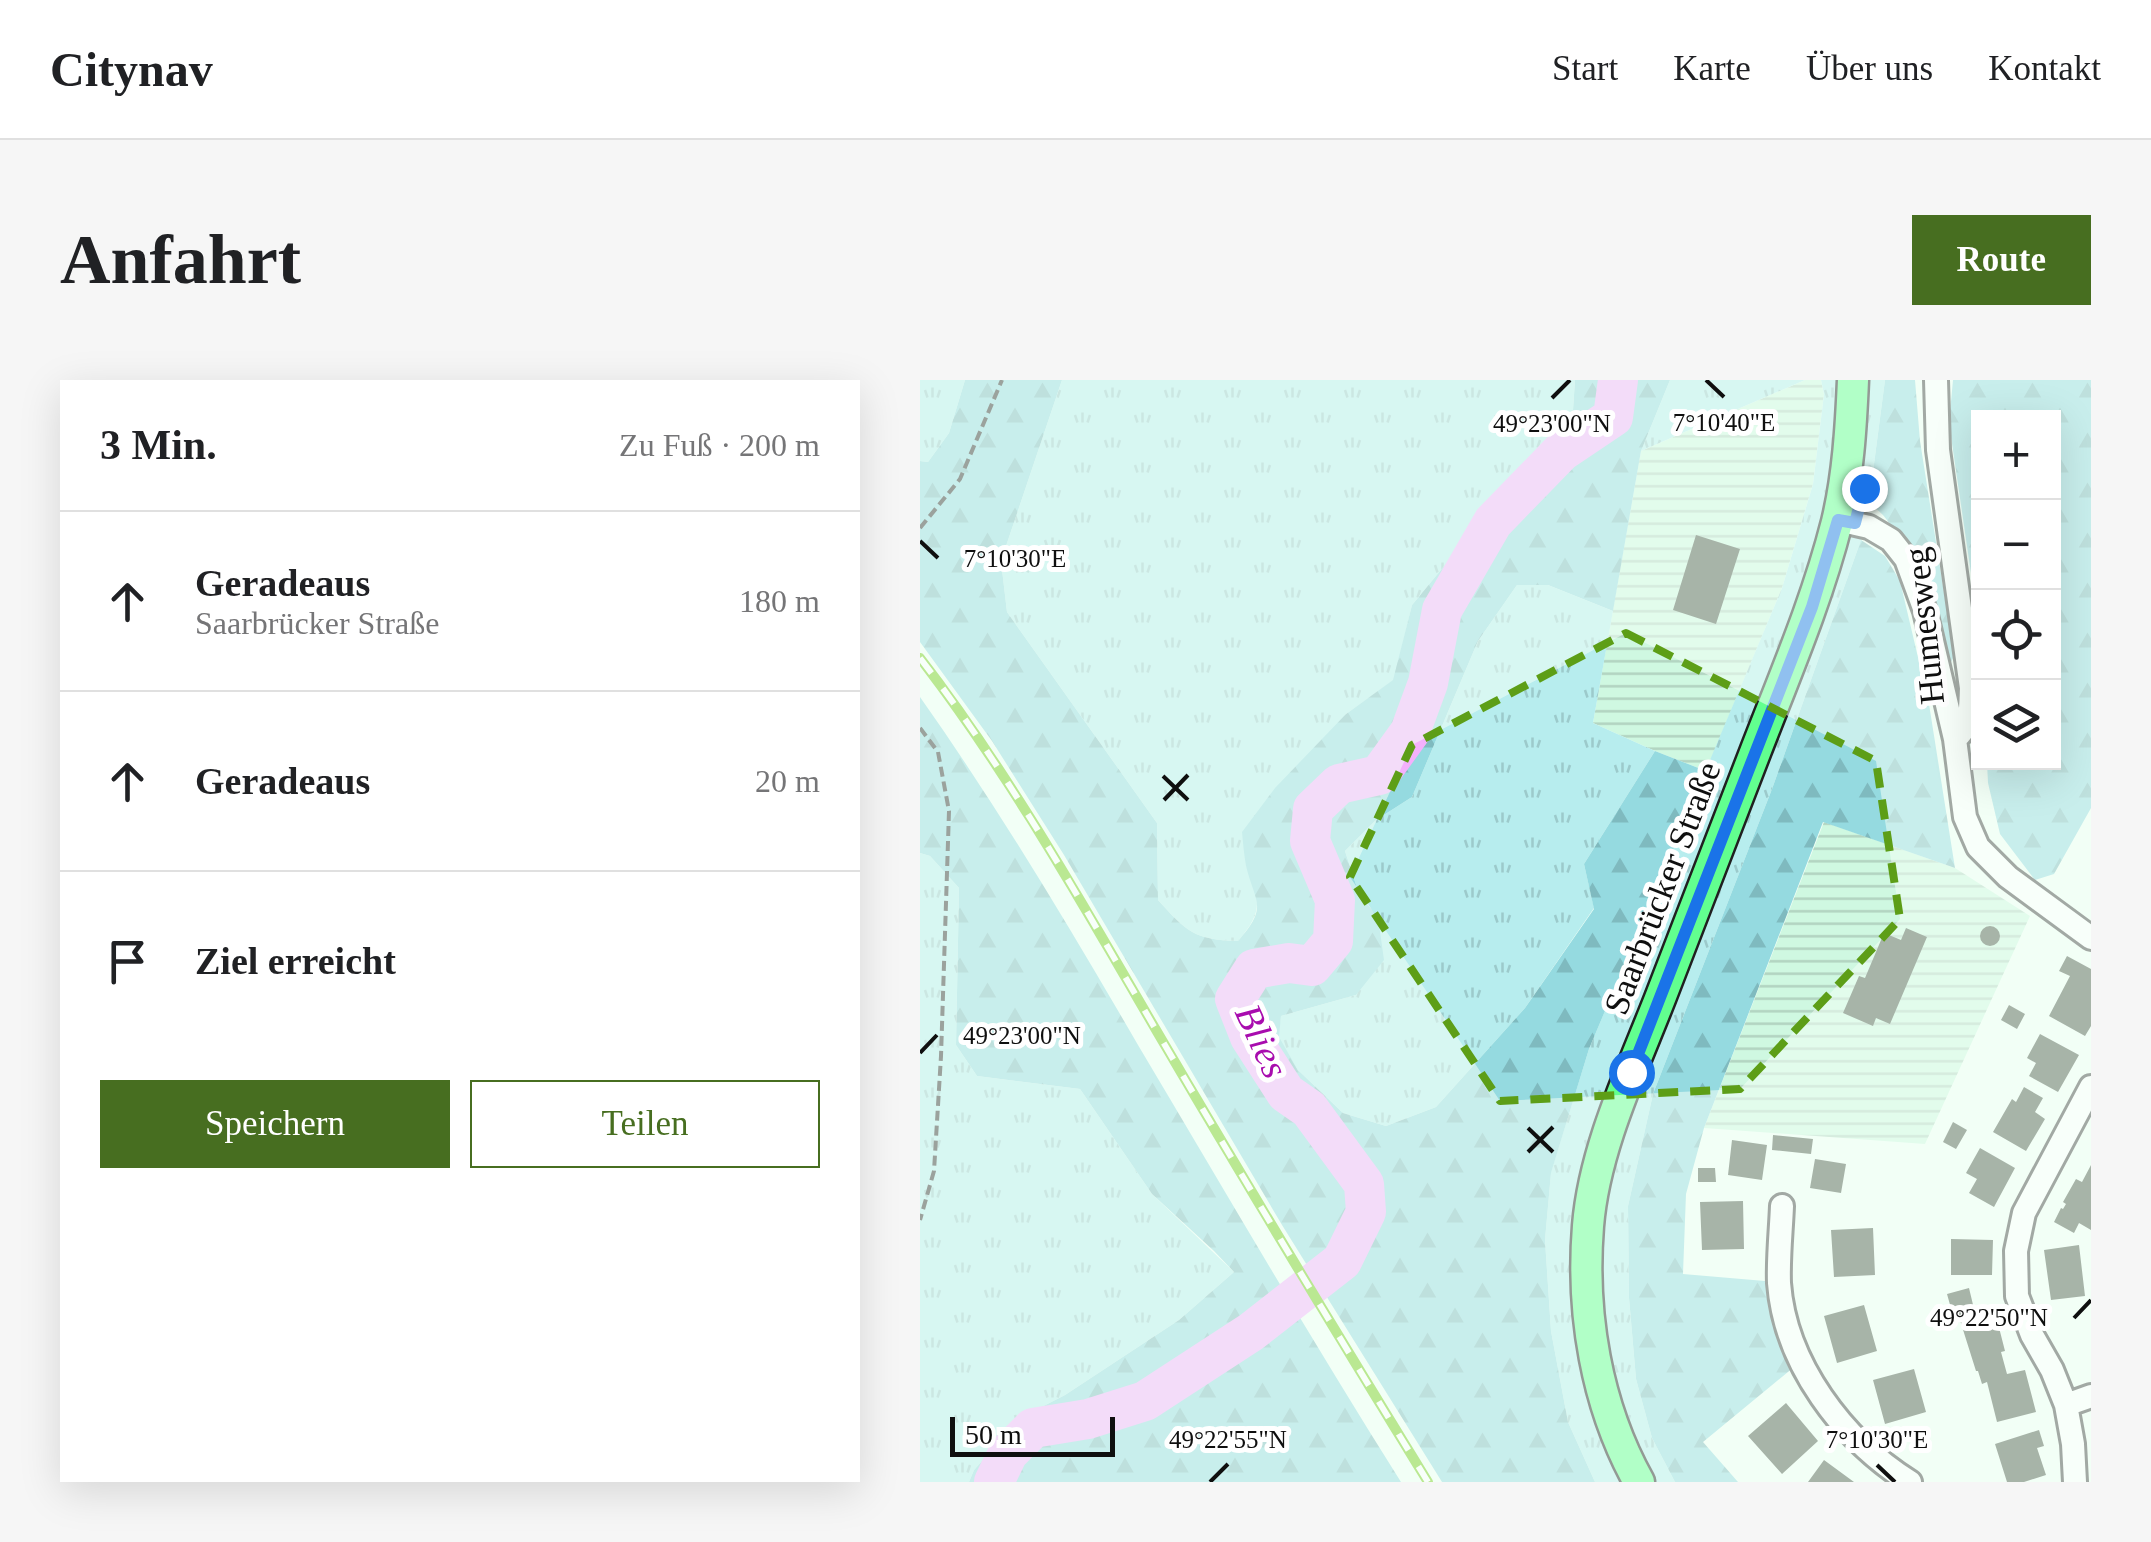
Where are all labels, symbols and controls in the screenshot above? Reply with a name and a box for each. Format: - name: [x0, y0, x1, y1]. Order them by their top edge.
- text: Citynav: [50, 43, 213, 96]
- text: Start: [1552, 49, 1618, 88]
- text: Karte: [1673, 49, 1751, 88]
- text: Über uns: [1806, 49, 1933, 88]
- text: Kontakt: [1988, 49, 2101, 88]
- button: Route: [1912, 215, 2091, 305]
- text: Anfahrt: [60, 221, 301, 298]
- text: 7°10'40"E: [1673, 409, 1775, 436]
- text: 49°23'00"N: [1493, 410, 1611, 437]
- map controls: [1971, 410, 2061, 770]
- button: +: [1971, 410, 2061, 500]
- text: 3 Min.: [100, 422, 217, 468]
- text: Zu Fuß · 200 m: [619, 427, 820, 463]
- route end: [1842, 466, 1888, 512]
- button: −: [1971, 500, 2061, 590]
- text: 7°10'30"E: [964, 545, 1066, 572]
- street label: Humesweg: [1897, 546, 1952, 706]
- text: Geradeaus: [195, 562, 370, 604]
- icon: ahead: [100, 574, 155, 629]
- text: 180 m: [739, 583, 820, 619]
- button: locate: [1971, 590, 2061, 680]
- text: Saarbrücker Straße: [195, 605, 439, 641]
- button: layers: [1971, 680, 2061, 770]
- icon: ahead: [100, 754, 155, 809]
- street label: Saarbrücker Straße: [1596, 756, 1729, 1020]
- text: Geradeaus: [195, 760, 370, 802]
- text: 20 m: [755, 763, 820, 799]
- icon: arrive: [100, 934, 155, 989]
- text: Ziel erreicht: [195, 940, 396, 982]
- water label: Blies: [1227, 998, 1297, 1084]
- text: 49°23'00"N: [963, 1022, 1081, 1049]
- route start: [1609, 1050, 1655, 1096]
- button: Speichern: [100, 1080, 450, 1168]
- button: Teilen: [470, 1080, 820, 1168]
- text: 49°22'50"N: [1930, 1304, 2048, 1331]
- scale bar: [950, 1412, 1115, 1456]
- text: 50 m: [965, 1419, 1022, 1450]
- text: 49°22'55"N: [1169, 1426, 1287, 1453]
- text: 7°10'30"E: [1826, 1426, 1928, 1453]

